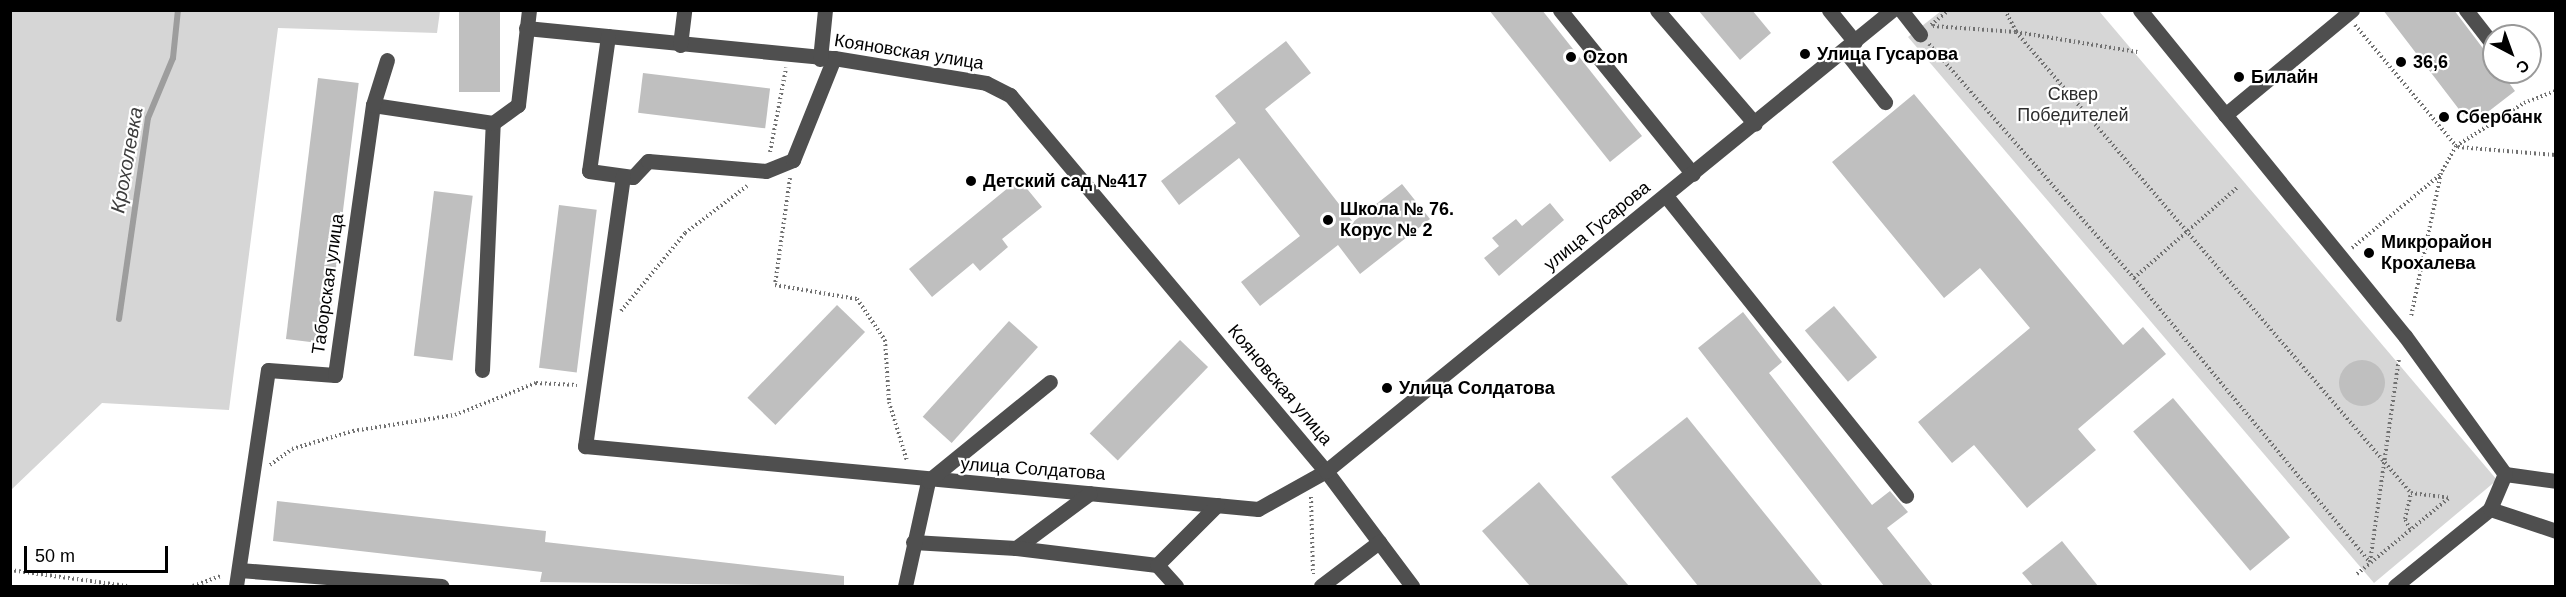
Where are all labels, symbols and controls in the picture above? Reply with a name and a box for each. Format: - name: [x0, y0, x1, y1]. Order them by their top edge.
- north arrow: [2482, 24, 2542, 84]
- street label: Кояновская улица: [833, 30, 985, 74]
- place label: Улица Гусарова: [1817, 43, 1958, 65]
- place label: Ozon: [1583, 46, 1628, 68]
- marker: Улица Гусарова: [1798, 47, 1812, 61]
- marker: Ozon: [1564, 50, 1578, 64]
- place label: 36,6: [2413, 51, 2448, 73]
- marker: 36,6: [2394, 55, 2408, 69]
- text: С: [2513, 56, 2533, 77]
- place label: Билайн: [2251, 66, 2318, 88]
- marker: Билайн: [2232, 70, 2246, 84]
- park label: Сквер Победителей: [2017, 84, 2129, 127]
- water label: Крохолевка: [106, 105, 148, 215]
- place label: Сбербанк: [2456, 106, 2542, 128]
- marker: Сбербанк: [2437, 110, 2451, 124]
- place label: Детский сад №417: [983, 170, 1147, 192]
- marker: Детский сад №417: [964, 174, 978, 188]
- street label: улица Гусарова: [1540, 177, 1654, 275]
- place label: Школа № 76. Корус № 2: [1340, 199, 1454, 242]
- street label: Таборская улица: [307, 212, 349, 356]
- marker: Школа № 76. Корус № 2: [1321, 213, 1335, 227]
- place label: Микрорайон Крохалева: [2381, 232, 2492, 274]
- marker: Микрорайон Крохалева: [2362, 246, 2376, 260]
- street label: Кояновская улица: [1223, 320, 1337, 450]
- place label: Улица Солдатова: [1399, 377, 1555, 399]
- marker: Улица Солдатова: [1380, 381, 1394, 395]
- street label: улица Солдатова: [960, 453, 1106, 485]
- scale bar: [27, 534, 171, 572]
- text: 50 m: [35, 546, 75, 566]

